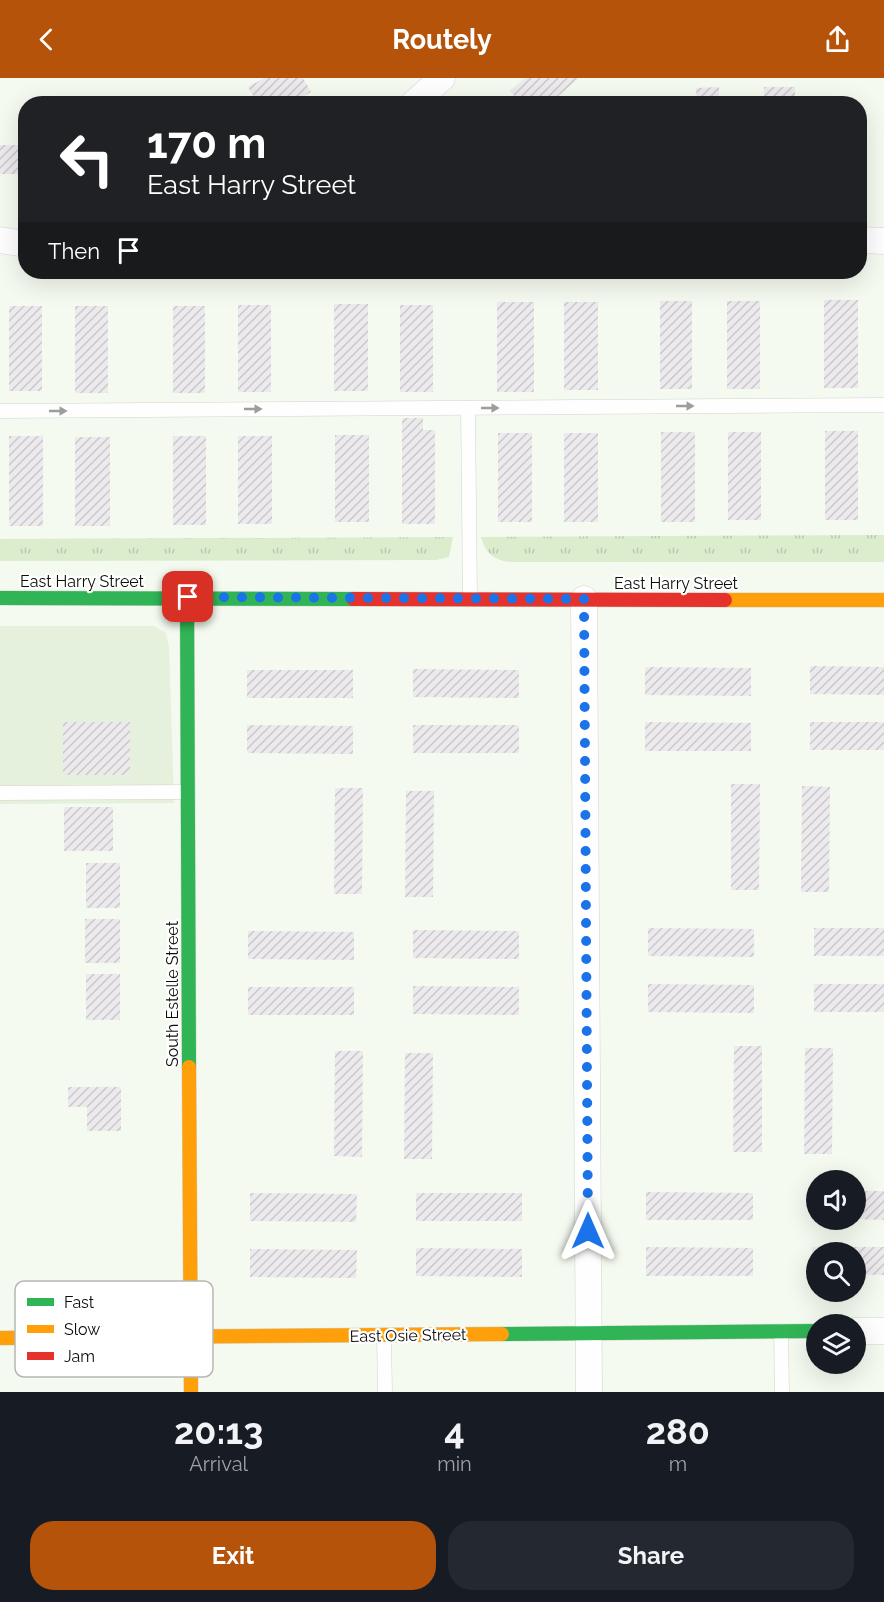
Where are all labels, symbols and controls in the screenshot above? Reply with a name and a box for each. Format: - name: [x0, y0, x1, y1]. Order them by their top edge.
- icon: back: [30, 23, 63, 56]
- icon: share: [821, 23, 854, 56]
- text: Routely: [392, 24, 492, 55]
- text: 170 m: [147, 119, 266, 168]
- icon: left: [48, 120, 126, 198]
- text: East Harry Street: [147, 169, 356, 200]
- icon: arrive: [112, 234, 145, 267]
- text: Then: [48, 238, 100, 264]
- one-way arrow: [676, 402, 695, 411]
- one-way arrow: [481, 403, 500, 413]
- one-way arrow: [244, 404, 263, 414]
- one-way arrow: [49, 406, 68, 415]
- pin: [162, 571, 213, 622]
- street label: East Harry Street: [20, 572, 145, 591]
- street label: East Harry Street: [614, 574, 739, 593]
- icon: arrive: [171, 580, 204, 613]
- street label: South Estelle Street: [163, 920, 182, 1067]
- map controls: [806, 1170, 866, 1374]
- button: sound: [806, 1170, 866, 1230]
- position arrow: [556, 1199, 620, 1263]
- button: search: [806, 1242, 866, 1302]
- legend: [15, 1281, 213, 1377]
- text: Fast: [64, 1293, 95, 1312]
- button: layers: [806, 1314, 866, 1374]
- text: Slow: [64, 1320, 100, 1339]
- street label: East Osie Street: [350, 1325, 467, 1346]
- text: Jam: [64, 1347, 95, 1366]
- text: 20:13: [174, 1410, 263, 1452]
- text: 4: [444, 1410, 465, 1452]
- text: 280: [646, 1410, 710, 1452]
- text: Arrival: [189, 1452, 248, 1476]
- text: min: [437, 1452, 472, 1476]
- text: m: [669, 1452, 687, 1476]
- button: Exit: [30, 1521, 436, 1590]
- button: Share: [448, 1521, 854, 1590]

